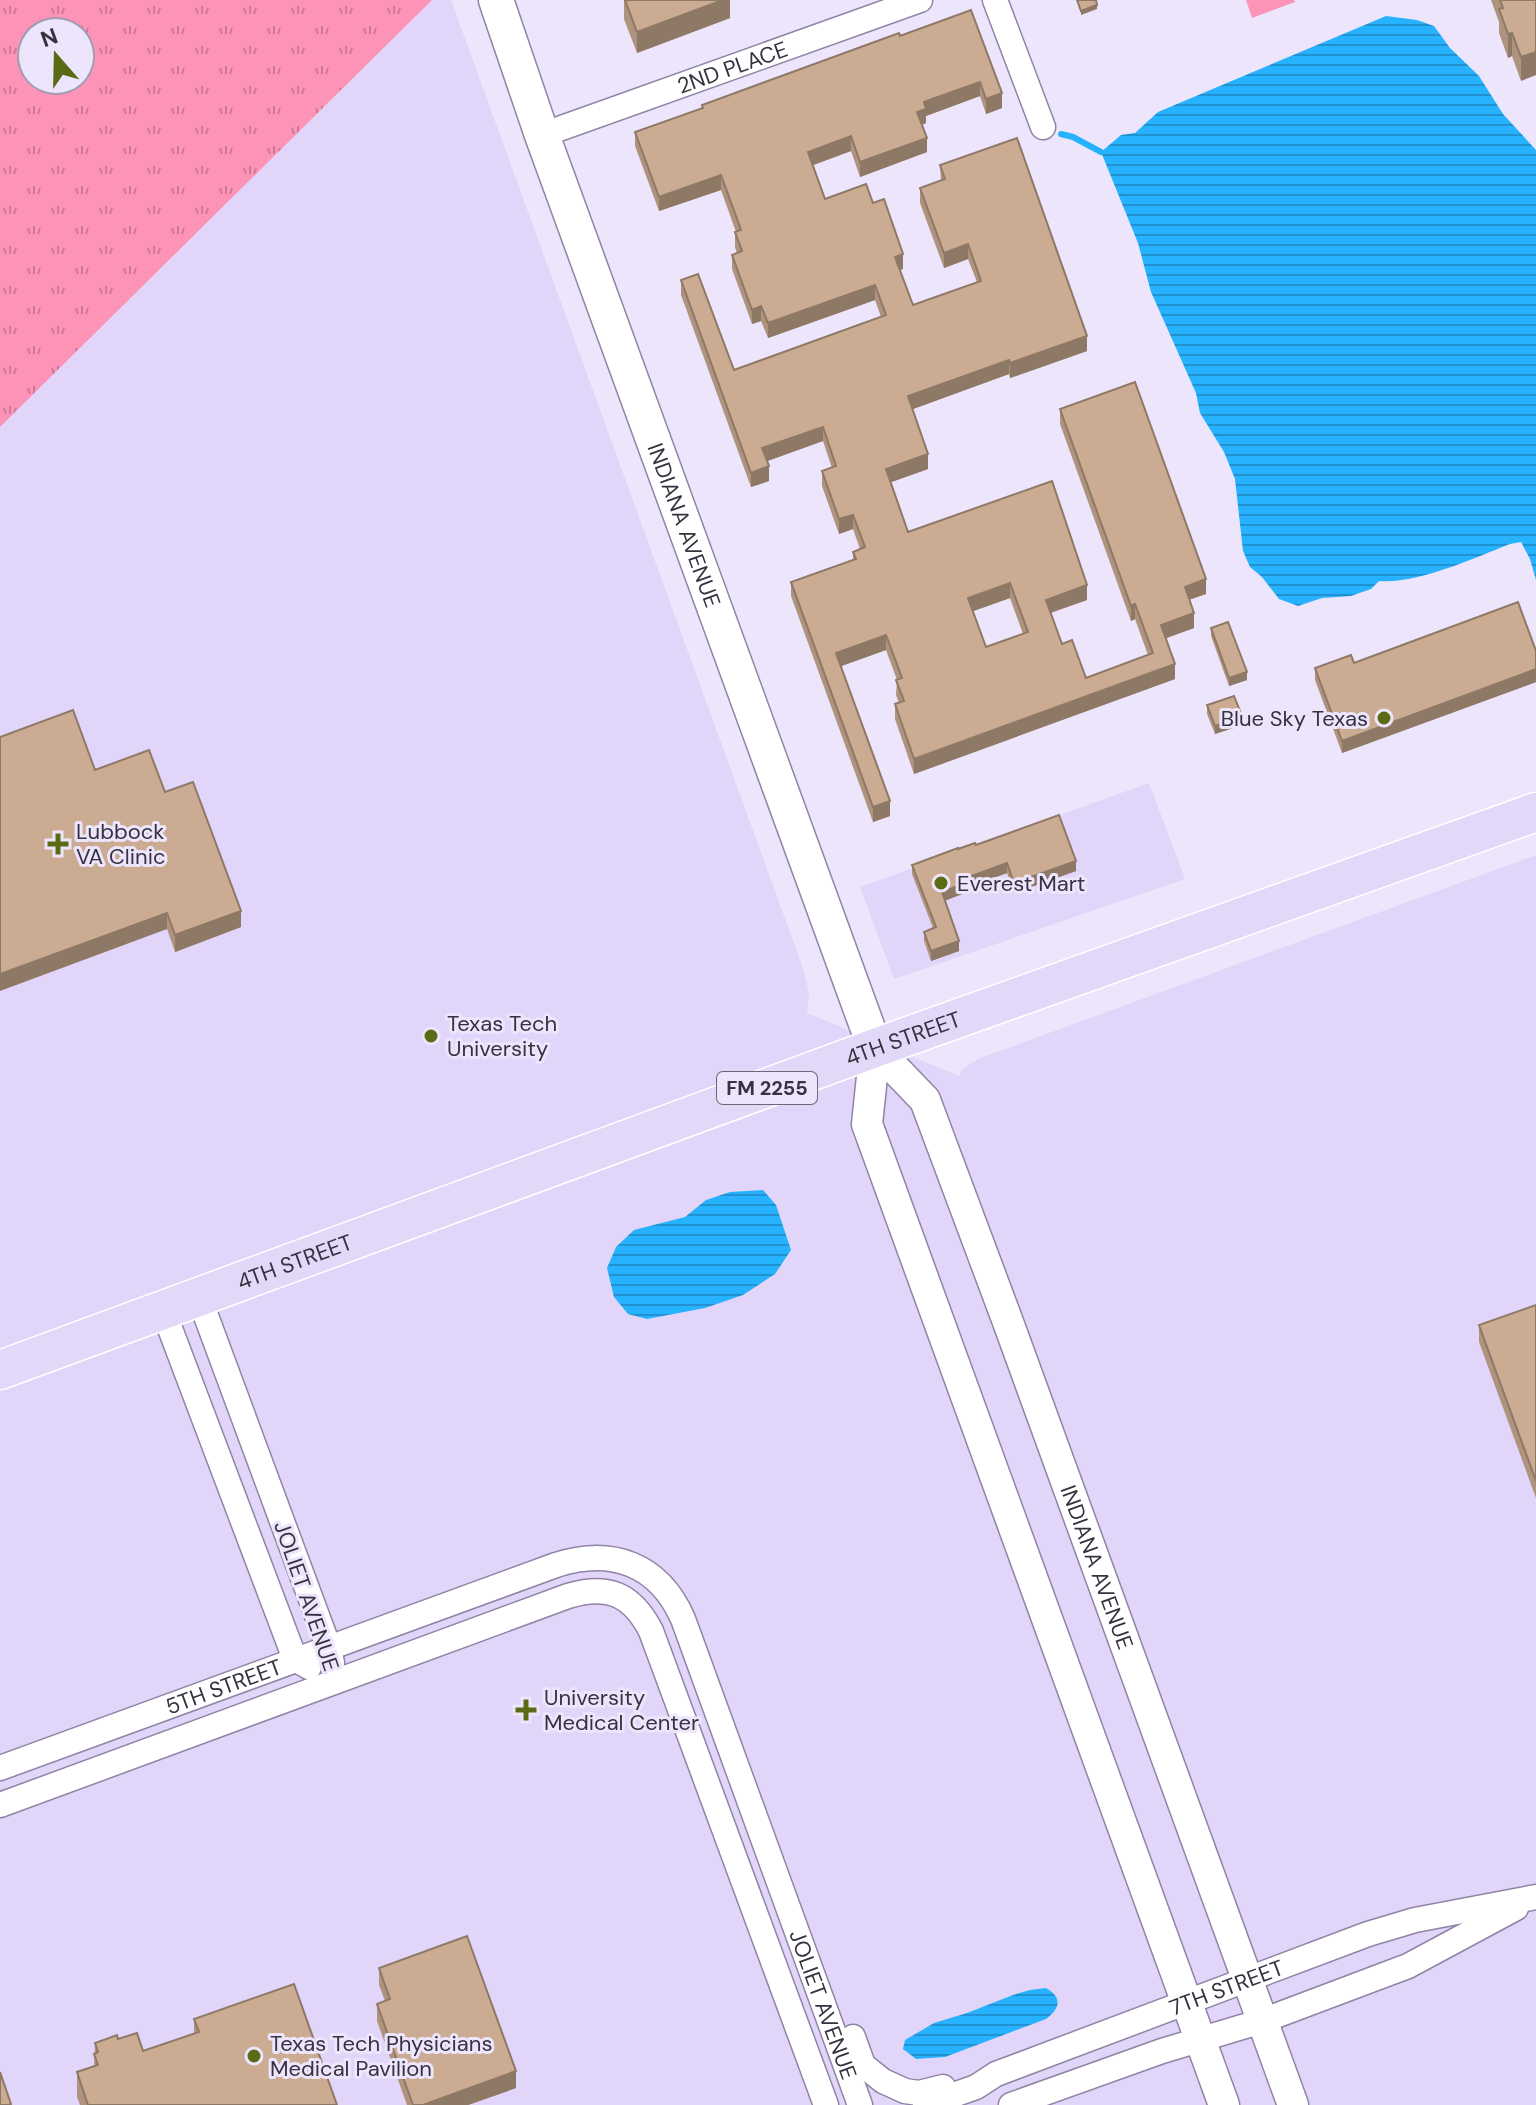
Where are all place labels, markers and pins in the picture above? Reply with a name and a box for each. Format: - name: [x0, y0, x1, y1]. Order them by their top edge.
- place label: Blue Sky Texas: [1221, 704, 1368, 733]
- marker: Blue Sky Texas: [1375, 709, 1393, 727]
- place label: Lubbock VA Clinic: [76, 817, 166, 871]
- marker: Lubbock VA Clinic: [47, 833, 69, 855]
- place label: Everest Mart: [957, 869, 1085, 898]
- marker: Everest Mart: [932, 874, 950, 892]
- place label: Texas Tech University: [447, 1009, 557, 1063]
- marker: Texas Tech University: [422, 1027, 440, 1045]
- place label: University Medical Center: [544, 1683, 699, 1737]
- marker: University Medical Center: [515, 1699, 537, 1721]
- place label: Texas Tech Physicians Medical Pavilion: [270, 2029, 493, 2083]
- marker: Texas Tech Physicians Medical Pavilion: [245, 2047, 263, 2065]

